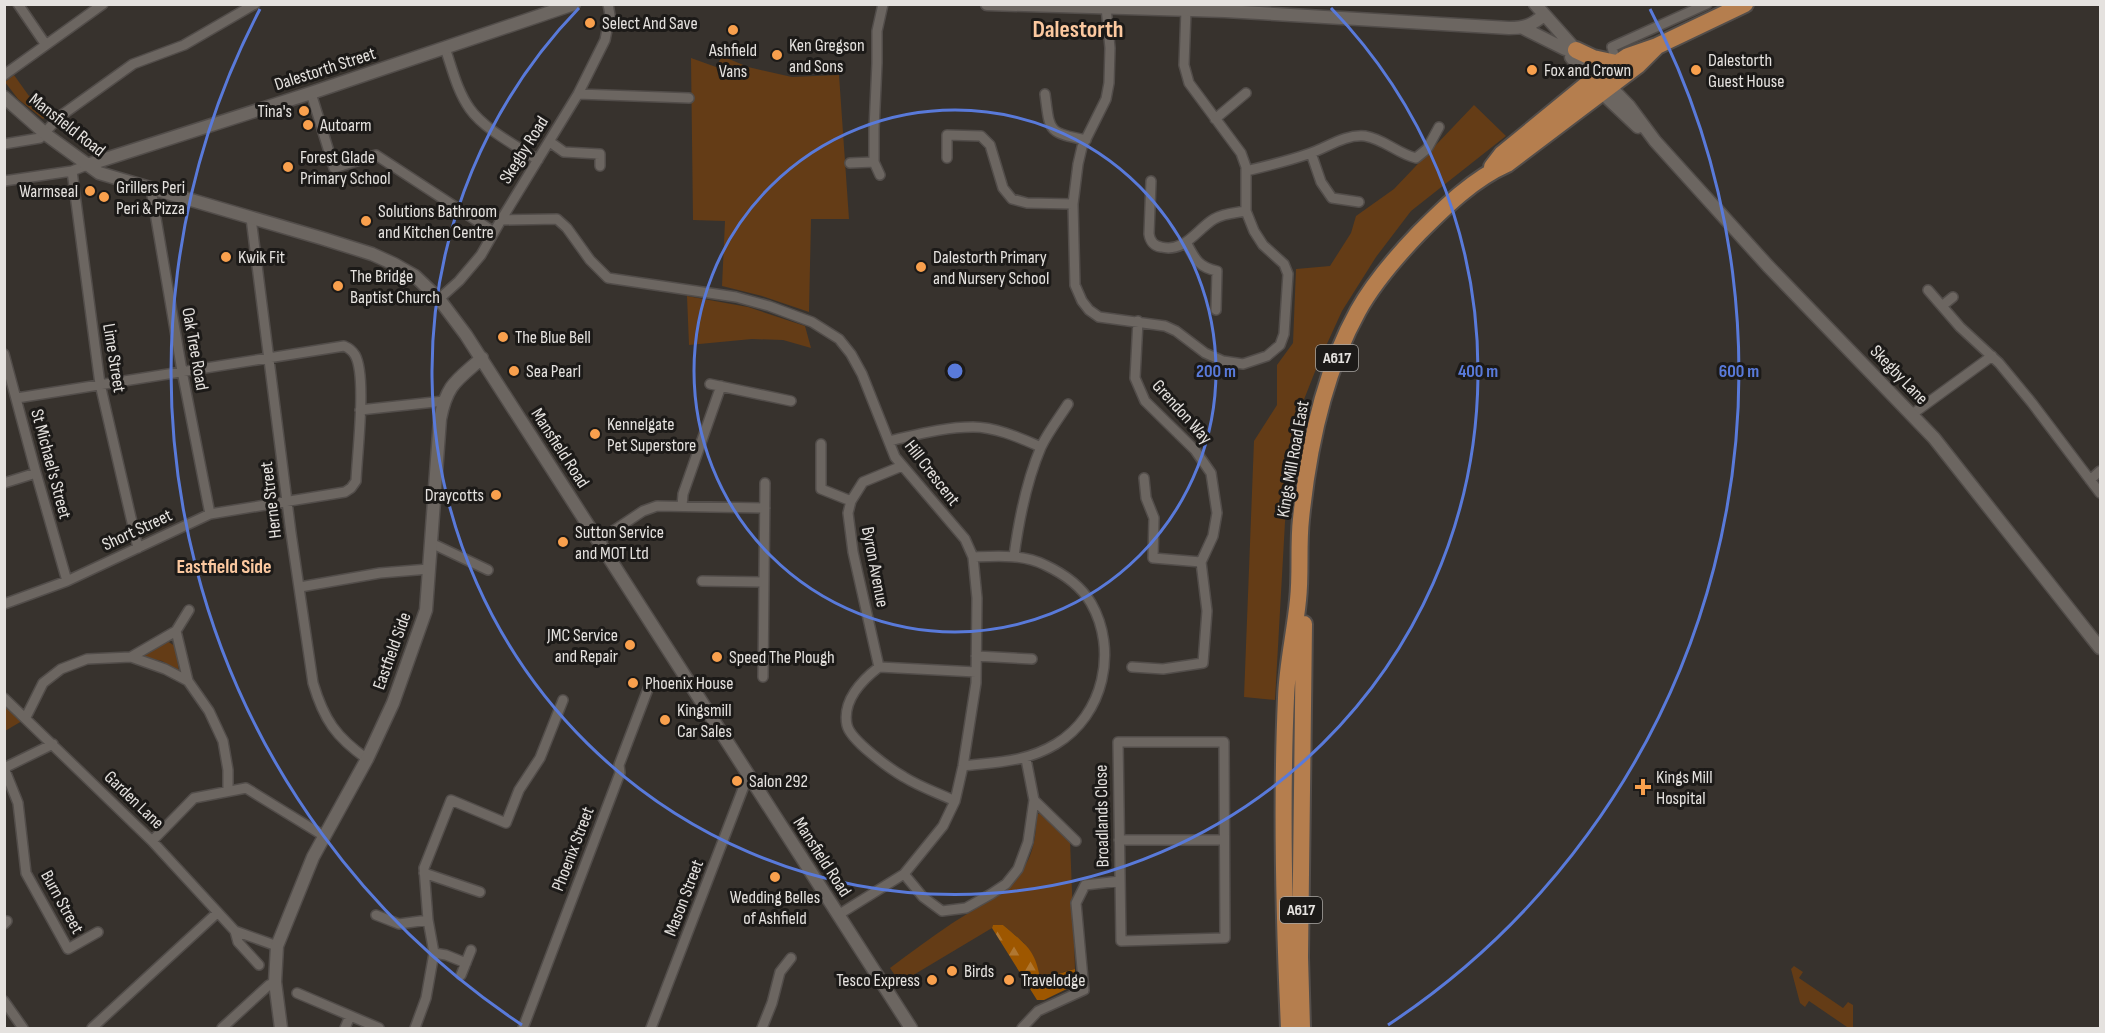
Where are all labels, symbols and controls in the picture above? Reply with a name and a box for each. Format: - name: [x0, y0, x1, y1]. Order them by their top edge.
- place label: Select And Save: [602, 13, 698, 34]
- district label: Dalestorth: [1032, 15, 1124, 44]
- marker: Select And Save: [583, 16, 597, 30]
- marker: Ashfield Vans: [726, 23, 740, 37]
- place label: Ken Gregson and Sons: [789, 35, 865, 77]
- place label: Ashfield Vans: [708, 40, 757, 82]
- street label: Dalestorth Street: [272, 43, 379, 95]
- marker: Ken Gregson and Sons: [770, 48, 784, 62]
- place label: Dalestorth Guest House: [1708, 50, 1784, 92]
- place label: Fox and Crown: [1544, 60, 1631, 81]
- marker: Fox and Crown: [1525, 63, 1539, 77]
- marker: Dalestorth Guest House: [1689, 63, 1703, 77]
- street label: Mansfield Road: [25, 89, 109, 161]
- place label: Tina's: [257, 101, 292, 122]
- marker: Tina's: [297, 104, 311, 118]
- street label: Skegby Road: [495, 112, 553, 188]
- place label: Autoarm: [319, 115, 372, 136]
- marker: Autoarm: [301, 118, 315, 132]
- place label: Forest Glade Primary School: [300, 147, 391, 189]
- marker: Forest Glade Primary School: [281, 160, 295, 174]
- place label: Grillers Peri Peri & Pizza: [116, 177, 185, 219]
- place label: Warmseal: [19, 181, 78, 202]
- marker: Warmseal: [83, 184, 97, 198]
- marker: Grillers Peri Peri & Pizza: [97, 190, 111, 204]
- place label: Solutions Bathroom and Kitchen Centre: [378, 201, 497, 243]
- marker: Solutions Bathroom and Kitchen Centre: [359, 214, 373, 228]
- place label: Kwik Fit: [238, 247, 286, 268]
- place label: Dalestorth Primary and Nursery School: [933, 247, 1049, 289]
- marker: Kwik Fit: [219, 250, 233, 264]
- marker: Dalestorth Primary and Nursery School: [914, 260, 928, 274]
- place label: The Bridge Baptist Church: [350, 266, 440, 308]
- marker: The Bridge Baptist Church: [331, 279, 345, 293]
- street label: Oak Tree Road: [177, 306, 213, 392]
- street label: Lime Street: [98, 322, 130, 395]
- place label: The Blue Bell: [515, 327, 591, 348]
- marker: The Blue Bell: [496, 330, 510, 344]
- street label: Skegby Lane: [1866, 341, 1932, 409]
- road number: A617: [1316, 345, 1358, 371]
- place label: Sea Pearl: [526, 361, 581, 382]
- centre of rings: [945, 361, 965, 381]
- text: 200 m: [1196, 361, 1236, 382]
- text: 400 m: [1458, 361, 1498, 382]
- text: 600 m: [1719, 361, 1759, 382]
- marker: Sea Pearl: [507, 364, 521, 378]
- street label: Grendon Way: [1148, 375, 1216, 449]
- street label: Kings Mill Road East: [1272, 398, 1314, 519]
- street label: Mansfield Road: [527, 404, 593, 492]
- street label: St Michael's Street: [26, 407, 76, 522]
- place label: Kennelgate Pet Superstore: [607, 414, 696, 456]
- marker: Kennelgate Pet Superstore: [588, 427, 602, 441]
- street label: Hill Crescent: [900, 436, 964, 510]
- street label: Herne Street: [256, 460, 286, 540]
- place label: Draycotts: [425, 485, 484, 506]
- marker: Draycotts: [489, 488, 503, 502]
- street label: Short Street: [99, 505, 176, 555]
- place label: Sutton Service and MOT Ltd: [575, 522, 664, 564]
- street label: Byron Avenue: [857, 525, 893, 609]
- marker: Sutton Service and MOT Ltd: [556, 535, 570, 549]
- district label: Eastfield Side: [176, 555, 272, 579]
- street label: Eastfield Side: [368, 610, 416, 692]
- place label: JMC Service and Repair: [546, 625, 618, 667]
- marker: JMC Service and Repair: [623, 638, 637, 652]
- place label: Speed The Plough: [729, 647, 835, 668]
- marker: Speed The Plough: [710, 650, 724, 664]
- place label: Phoenix House: [645, 673, 734, 694]
- marker: Phoenix House: [626, 676, 640, 690]
- place label: Kingsmill Car Sales: [677, 700, 732, 742]
- marker: Kingsmill Car Sales: [658, 713, 672, 727]
- street label: Broadlands Close: [1091, 764, 1113, 868]
- street label: Garden Lane: [100, 767, 168, 833]
- place label: Kings Mill Hospital: [1656, 767, 1712, 809]
- place label: Salon 292: [749, 771, 808, 792]
- marker: Salon 292: [730, 774, 744, 788]
- marker: Kings Mill Hospital: [1634, 778, 1652, 796]
- street label: Phoenix Street: [547, 803, 599, 894]
- street label: Mansfield Road: [789, 813, 855, 901]
- street label: Mason Street: [660, 856, 708, 939]
- street label: Burn Street: [36, 867, 88, 938]
- marker: Wedding Belles of Ashfield: [768, 870, 782, 884]
- place label: Wedding Belles of Ashfield: [730, 887, 820, 929]
- road number: A617: [1280, 897, 1322, 923]
- place label: Birds: [964, 961, 994, 982]
- marker: Birds: [945, 964, 959, 978]
- place label: Tesco Express: [836, 970, 920, 991]
- place label: Travelodge: [1021, 970, 1085, 991]
- marker: Tesco Express: [925, 973, 939, 987]
- marker: Travelodge: [1002, 973, 1016, 987]

